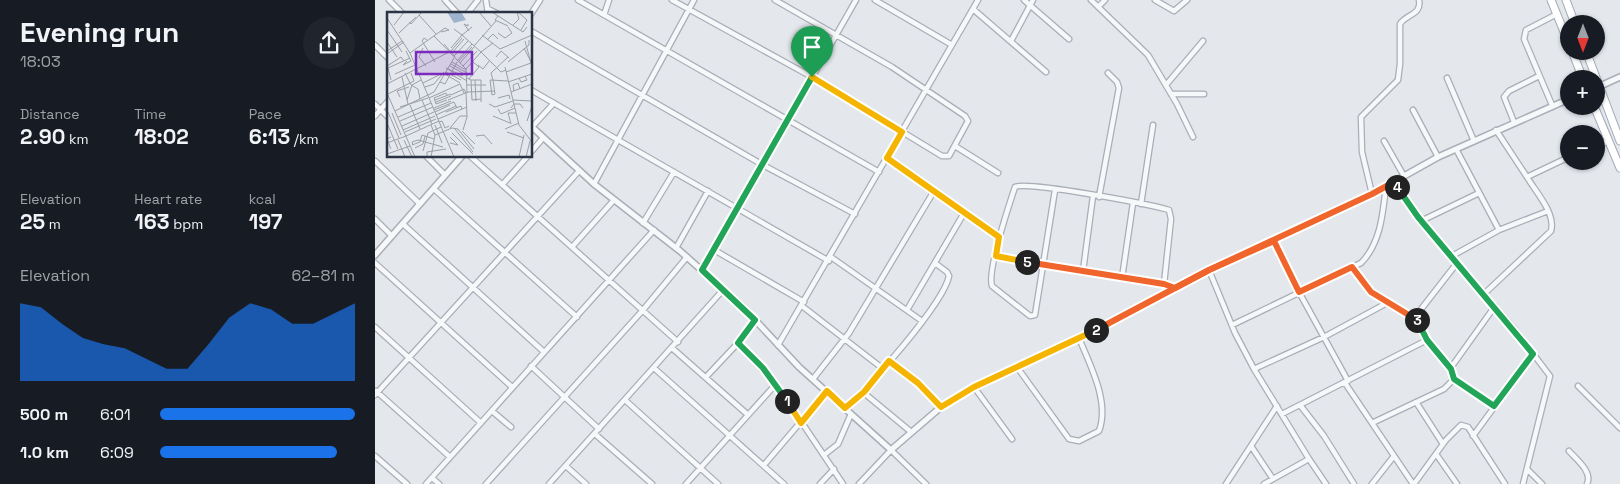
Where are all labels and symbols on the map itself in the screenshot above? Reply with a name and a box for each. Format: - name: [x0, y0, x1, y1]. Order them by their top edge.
- inset map: [387, 12, 533, 158]
- north arrow: [1560, 15, 1605, 60]
- pin: [791, 26, 833, 77]
- pin: 4: [1385, 174, 1409, 200]
- pin: 5: [1015, 250, 1039, 274]
- pin: 3: [1405, 308, 1429, 332]
- pin: 2: [1083, 318, 1109, 342]
- pin: 1: [775, 388, 799, 414]

